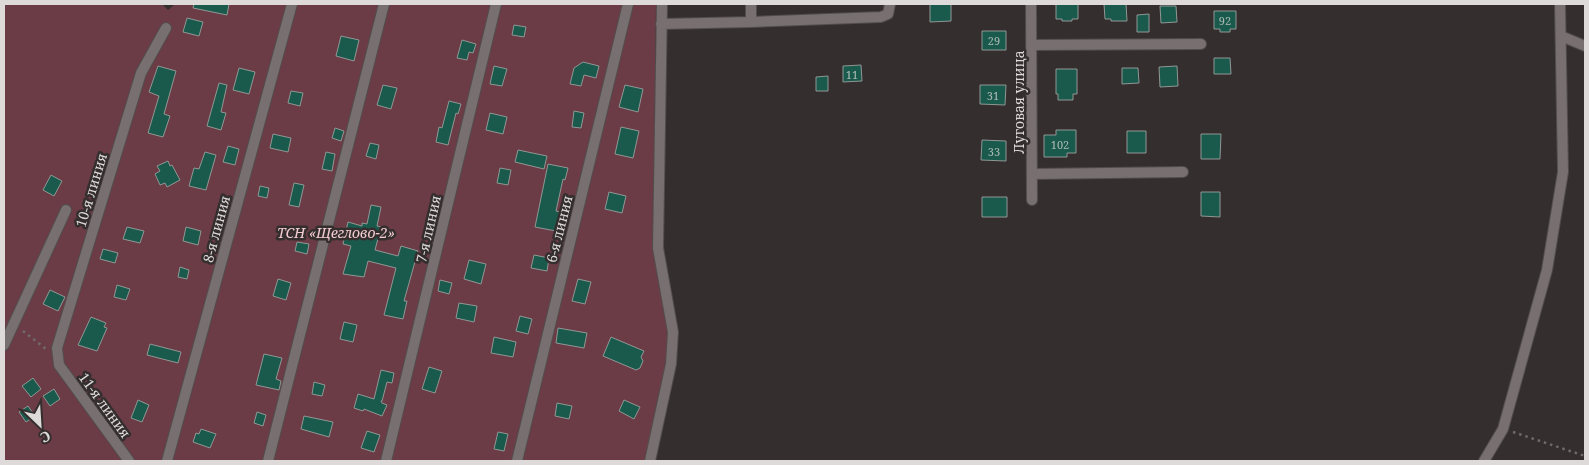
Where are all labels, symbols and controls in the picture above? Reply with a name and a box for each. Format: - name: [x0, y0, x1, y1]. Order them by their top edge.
- house number: 92: [1219, 13, 1231, 28]
- house number: 29: [988, 33, 1000, 48]
- street label: Луговая улица: [1009, 50, 1028, 154]
- house number: 11: [846, 67, 858, 82]
- house number: 31: [987, 88, 999, 103]
- house number: 102: [1051, 137, 1069, 152]
- house number: 33: [988, 144, 1000, 159]
- street label: 10-я линия: [71, 151, 111, 229]
- street label: 8-я линия: [198, 193, 234, 265]
- street label: 7-я линия: [411, 193, 445, 265]
- street label: 6-я линия: [541, 193, 577, 265]
- park label: ТСН «Щеглово-2»: [277, 223, 395, 242]
- street label: 11-я линия: [75, 368, 135, 442]
- north arrow: [15, 400, 65, 450]
- text: С: [38, 427, 54, 448]

